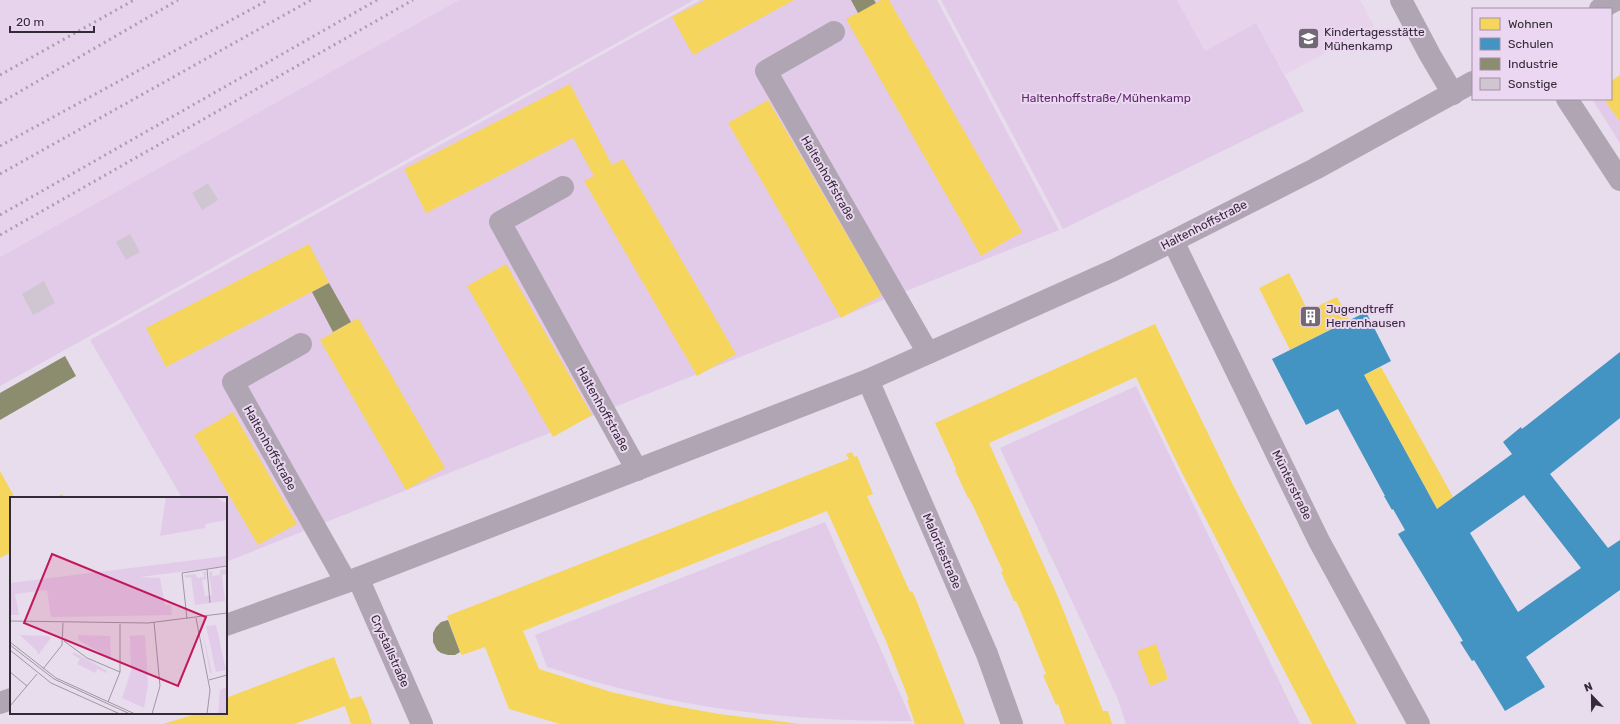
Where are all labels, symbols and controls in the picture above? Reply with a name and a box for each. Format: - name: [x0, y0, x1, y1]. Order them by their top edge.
- scale bar: [10, 8, 94, 34]
- legend: [1472, 8, 1612, 100]
- text: 20 m: [16, 15, 44, 29]
- text: Wohnen: [1508, 17, 1553, 31]
- place label: Kindertagesstätte Mühenkamp: [1324, 25, 1425, 53]
- school or university icon: Kindertagesstätte Mühenkamp: [1295, 26, 1321, 52]
- text: Schulen: [1508, 37, 1554, 51]
- text: Industrie: [1508, 57, 1558, 71]
- text: Sonstige: [1508, 77, 1557, 91]
- park label: Haltenhoffstraße/Mühenkamp: [1021, 91, 1191, 105]
- street label: Haltenhoffstraße: [798, 133, 858, 223]
- street label: Haltenhoffstraße: [1159, 197, 1250, 253]
- place label: Jugendtreff Herrenhausen: [1326, 302, 1406, 330]
- building icon: Jugendtreff Herrenhausen: [1297, 303, 1323, 329]
- street label: Haltenhoffstraße: [574, 364, 632, 454]
- street label: Haltenhoffstraße: [241, 403, 299, 493]
- street label: Münterstraße: [1269, 448, 1315, 522]
- inset map: [10, 497, 227, 714]
- street label: Malortiestraße: [920, 511, 964, 591]
- street label: Crystallstraße: [368, 613, 412, 690]
- north arrow: [1572, 676, 1612, 716]
- text: N: [1582, 680, 1595, 695]

